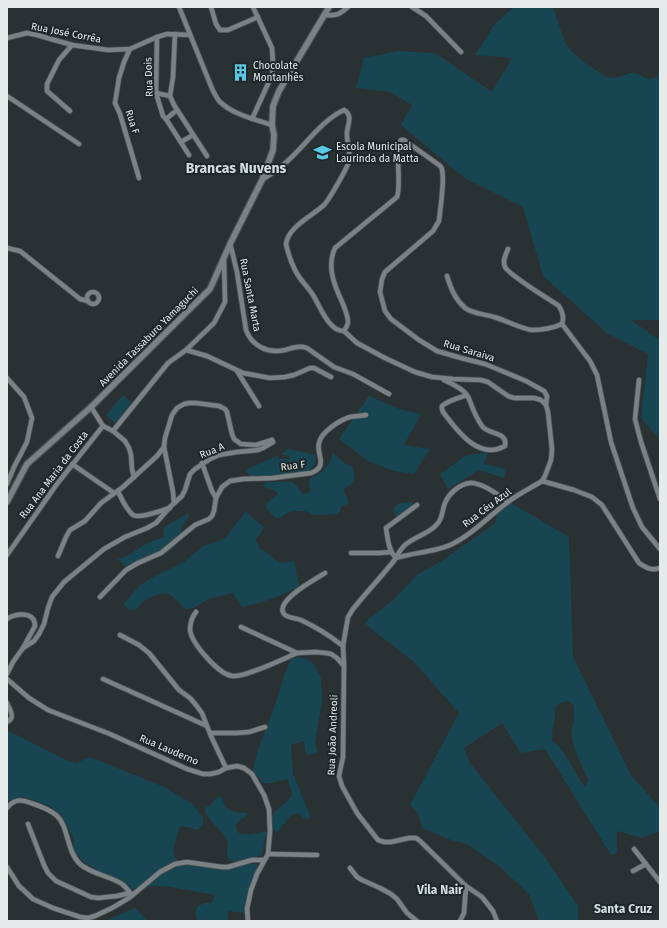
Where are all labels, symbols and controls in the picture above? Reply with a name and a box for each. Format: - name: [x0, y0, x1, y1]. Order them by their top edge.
- street label: Rua José Corrêa: [30, 20, 102, 46]
- street label: Rua Dois: [142, 57, 156, 97]
- place label: Chocolate Montanhês: [253, 60, 304, 84]
- building icon: Chocolate Montanhês: [230, 62, 250, 82]
- street label: Rua F: [122, 108, 142, 136]
- place label: Escola Municipal Laurinda da Matta: [336, 141, 419, 165]
- school or university icon: Escola Municipal Laurinda da Matta: [313, 143, 333, 163]
- district label: Brancas Nuvens: [186, 160, 287, 177]
- street label: Rua Santa Marta: [237, 257, 263, 333]
- street label: Avenida Tassaburo Yamaguchi: [97, 285, 201, 389]
- street label: Rua Saraiva: [442, 338, 496, 364]
- street label: Rua Ana Maria da Costa: [17, 429, 91, 521]
- street label: Rua A: [198, 441, 226, 461]
- street label: Rua F: [280, 459, 306, 473]
- street label: Rua Céu Azul: [460, 486, 514, 530]
- street label: Rua João Andreoli: [326, 694, 340, 776]
- street label: Rua Lauderno: [138, 732, 201, 768]
- district label: Vila Nair: [416, 883, 463, 897]
- district label: Santa Cruz: [594, 902, 653, 916]

